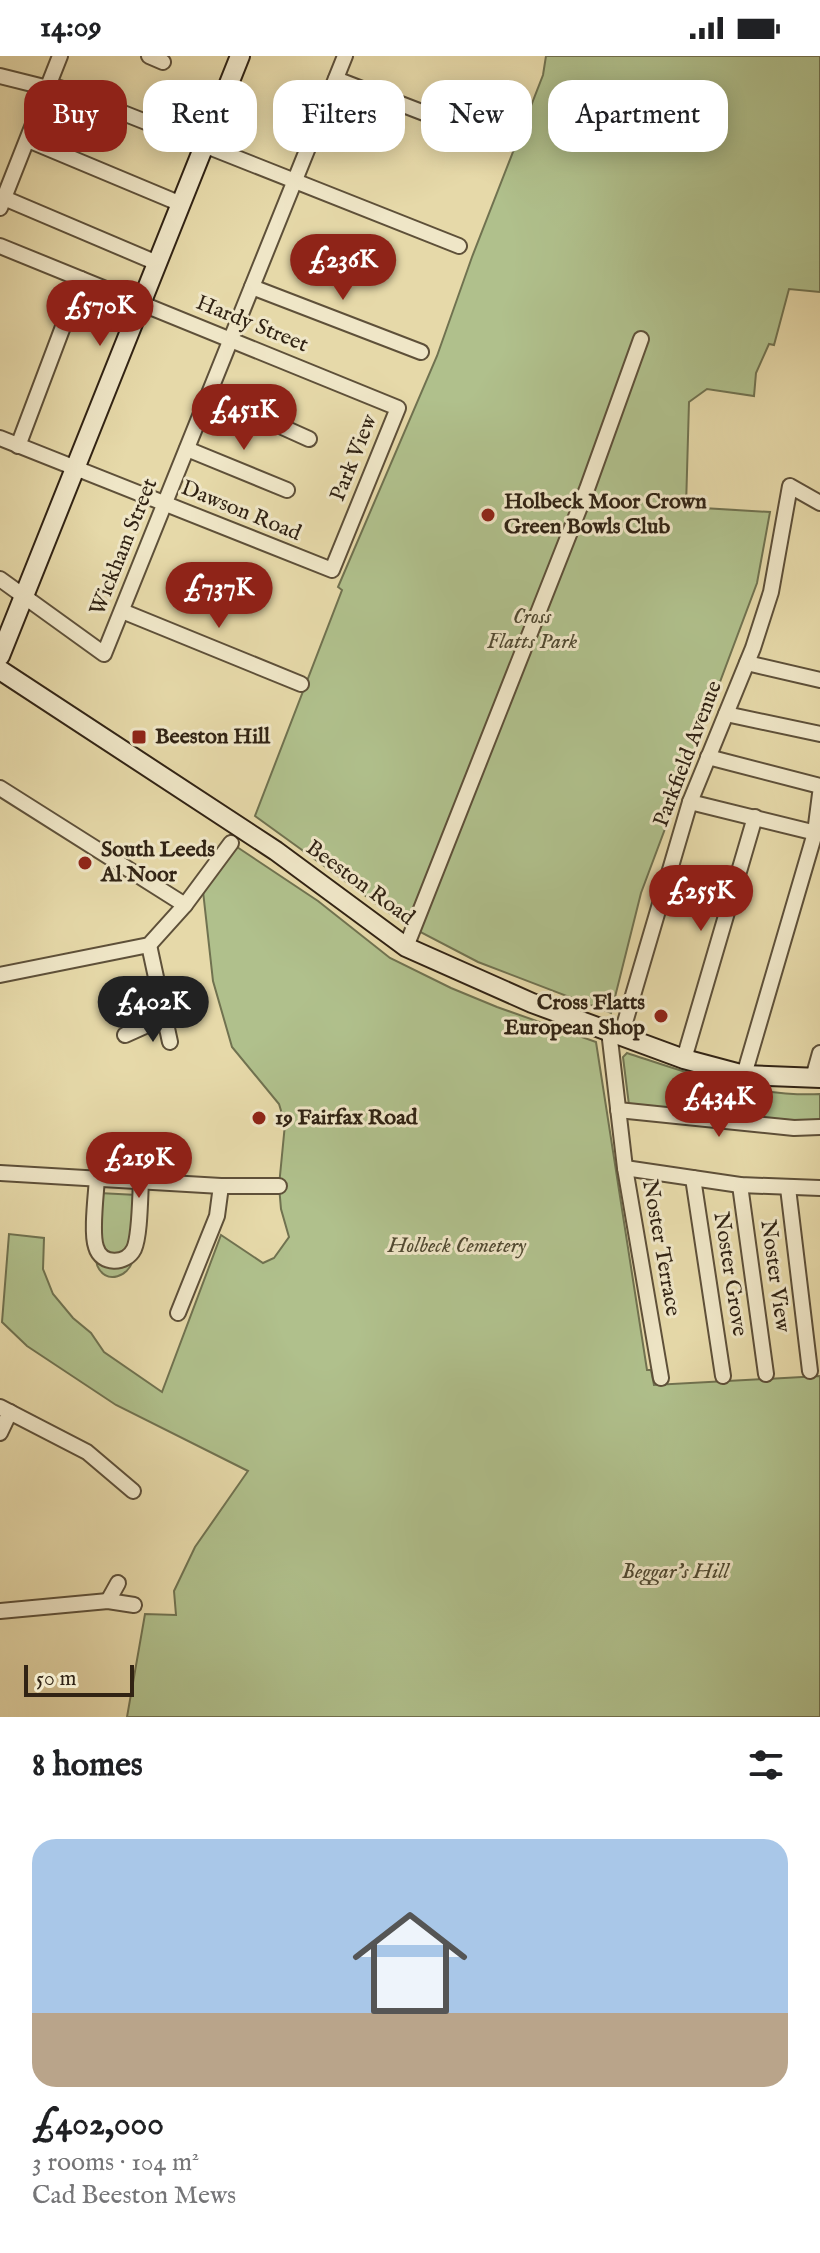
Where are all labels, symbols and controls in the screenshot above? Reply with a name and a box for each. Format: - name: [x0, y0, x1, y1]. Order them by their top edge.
- text: 14:09: [40, 9, 102, 47]
- chip: Buy: [24, 80, 127, 152]
- chip: Rent: [143, 80, 257, 152]
- chip: Filters: [273, 80, 405, 152]
- chip: New: [421, 80, 532, 152]
- chip: Apartment: [548, 80, 728, 152]
- pin: £236K: [287, 234, 399, 302]
- text: £236K: [308, 243, 378, 276]
- pin: £570K: [44, 280, 156, 348]
- text: £570K: [64, 289, 136, 322]
- street label: Hardy Street: [192, 289, 313, 359]
- pin: £451K: [188, 384, 300, 452]
- text: £451K: [210, 393, 278, 426]
- street label: Park View: [324, 410, 384, 506]
- street label: Wickham Street: [84, 474, 164, 620]
- street label: Dawson Road: [177, 474, 305, 548]
- place label: Holbeck Moor Crown Green Bowls Club: [504, 488, 707, 541]
- marker: Holbeck Moor Crown Green Bowls Club: [479, 506, 497, 524]
- pin: £737K: [163, 562, 275, 630]
- text: £737K: [184, 571, 254, 604]
- park label: Cross Flatts Park: [487, 603, 577, 656]
- street label: Parkfield Avenue: [647, 677, 729, 831]
- place label: Beeston Hill: [155, 723, 271, 751]
- marker: Beeston Hill: [130, 728, 148, 746]
- street label: Beeston Road: [300, 834, 420, 932]
- place label: South Leeds Al Noor: [100, 836, 215, 889]
- marker: South Leeds Al Noor: [76, 854, 94, 872]
- pin: £255K: [645, 865, 757, 933]
- text: £255K: [667, 874, 735, 907]
- pin: £402K: [97, 976, 209, 1044]
- text: £402K: [116, 985, 190, 1018]
- place label: Cross Flatts European Shop: [504, 989, 645, 1042]
- marker: Cross Flatts European Shop: [652, 1007, 670, 1025]
- pin: £434K: [663, 1071, 775, 1139]
- text: £434K: [683, 1080, 755, 1113]
- place label: 19 Fairfax Road: [275, 1104, 419, 1132]
- marker: 19 Fairfax Road: [250, 1109, 268, 1127]
- pin: £219K: [83, 1132, 195, 1200]
- text: £219K: [104, 1141, 174, 1174]
- street label: Noster Terrace: [635, 1178, 687, 1318]
- street label: Noster Grove: [706, 1210, 754, 1338]
- street label: Noster View: [753, 1218, 797, 1335]
- park label: Holbeck Cemetery: [387, 1232, 527, 1260]
- park label: Beggar's Hill: [621, 1558, 730, 1586]
- scale bar: [24, 1661, 134, 1697]
- text: 50 m: [36, 1665, 77, 1693]
- icon: filters: [744, 1743, 788, 1787]
- text: 8 homes: [32, 1744, 143, 1787]
- icon: home: [338, 1891, 482, 2035]
- text: £402,000: [32, 2103, 164, 2146]
- text: 3 rooms · 104 m²: [32, 2146, 199, 2179]
- text: Cad Beeston Mews: [32, 2179, 236, 2212]

